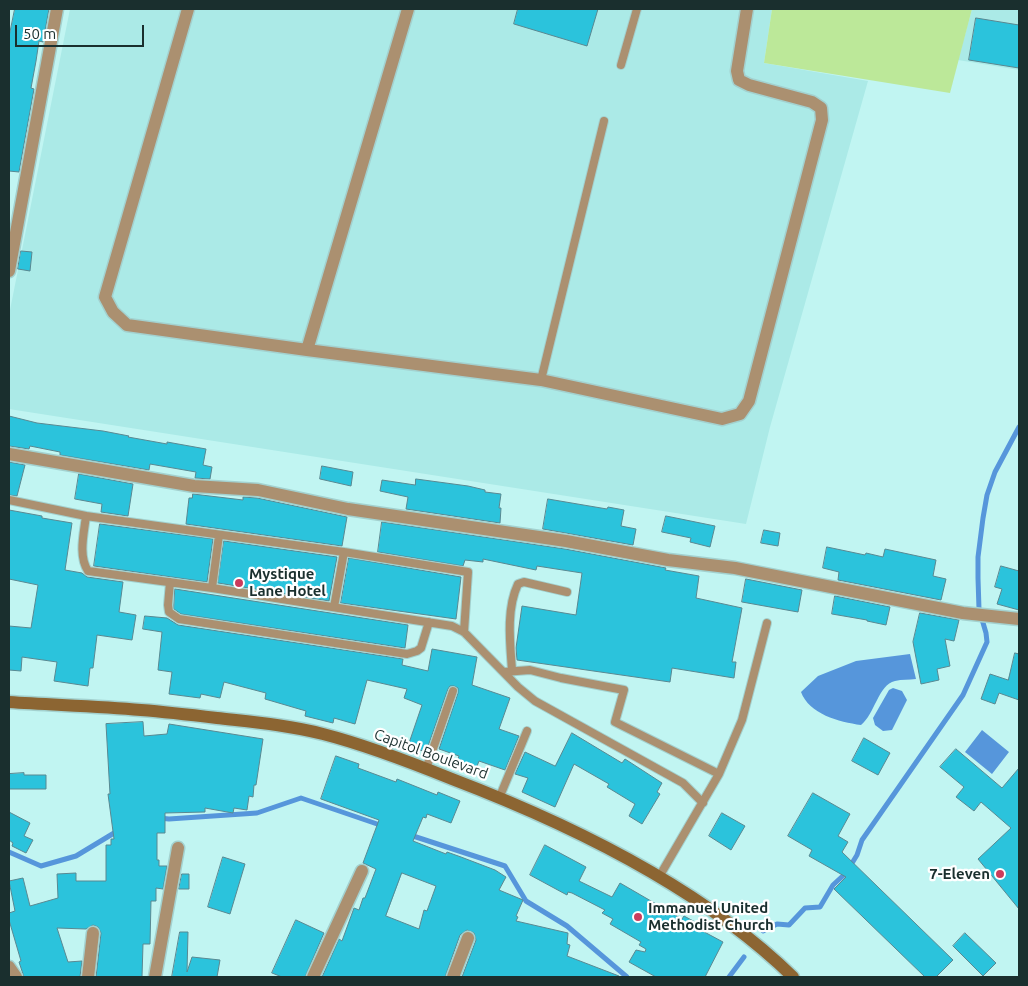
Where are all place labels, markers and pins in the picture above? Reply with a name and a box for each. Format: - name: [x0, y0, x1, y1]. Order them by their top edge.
- place label: Mystique Lane Hotel: [249, 565, 326, 600]
- marker: Mystique Lane Hotel: [233, 577, 245, 589]
- place label: 7-Eleven: [929, 865, 990, 883]
- marker: 7-Eleven: [994, 868, 1006, 880]
- place label: Immanuel United Methodist Church: [648, 899, 774, 934]
- marker: Immanuel United Methodist Church: [632, 911, 644, 923]

